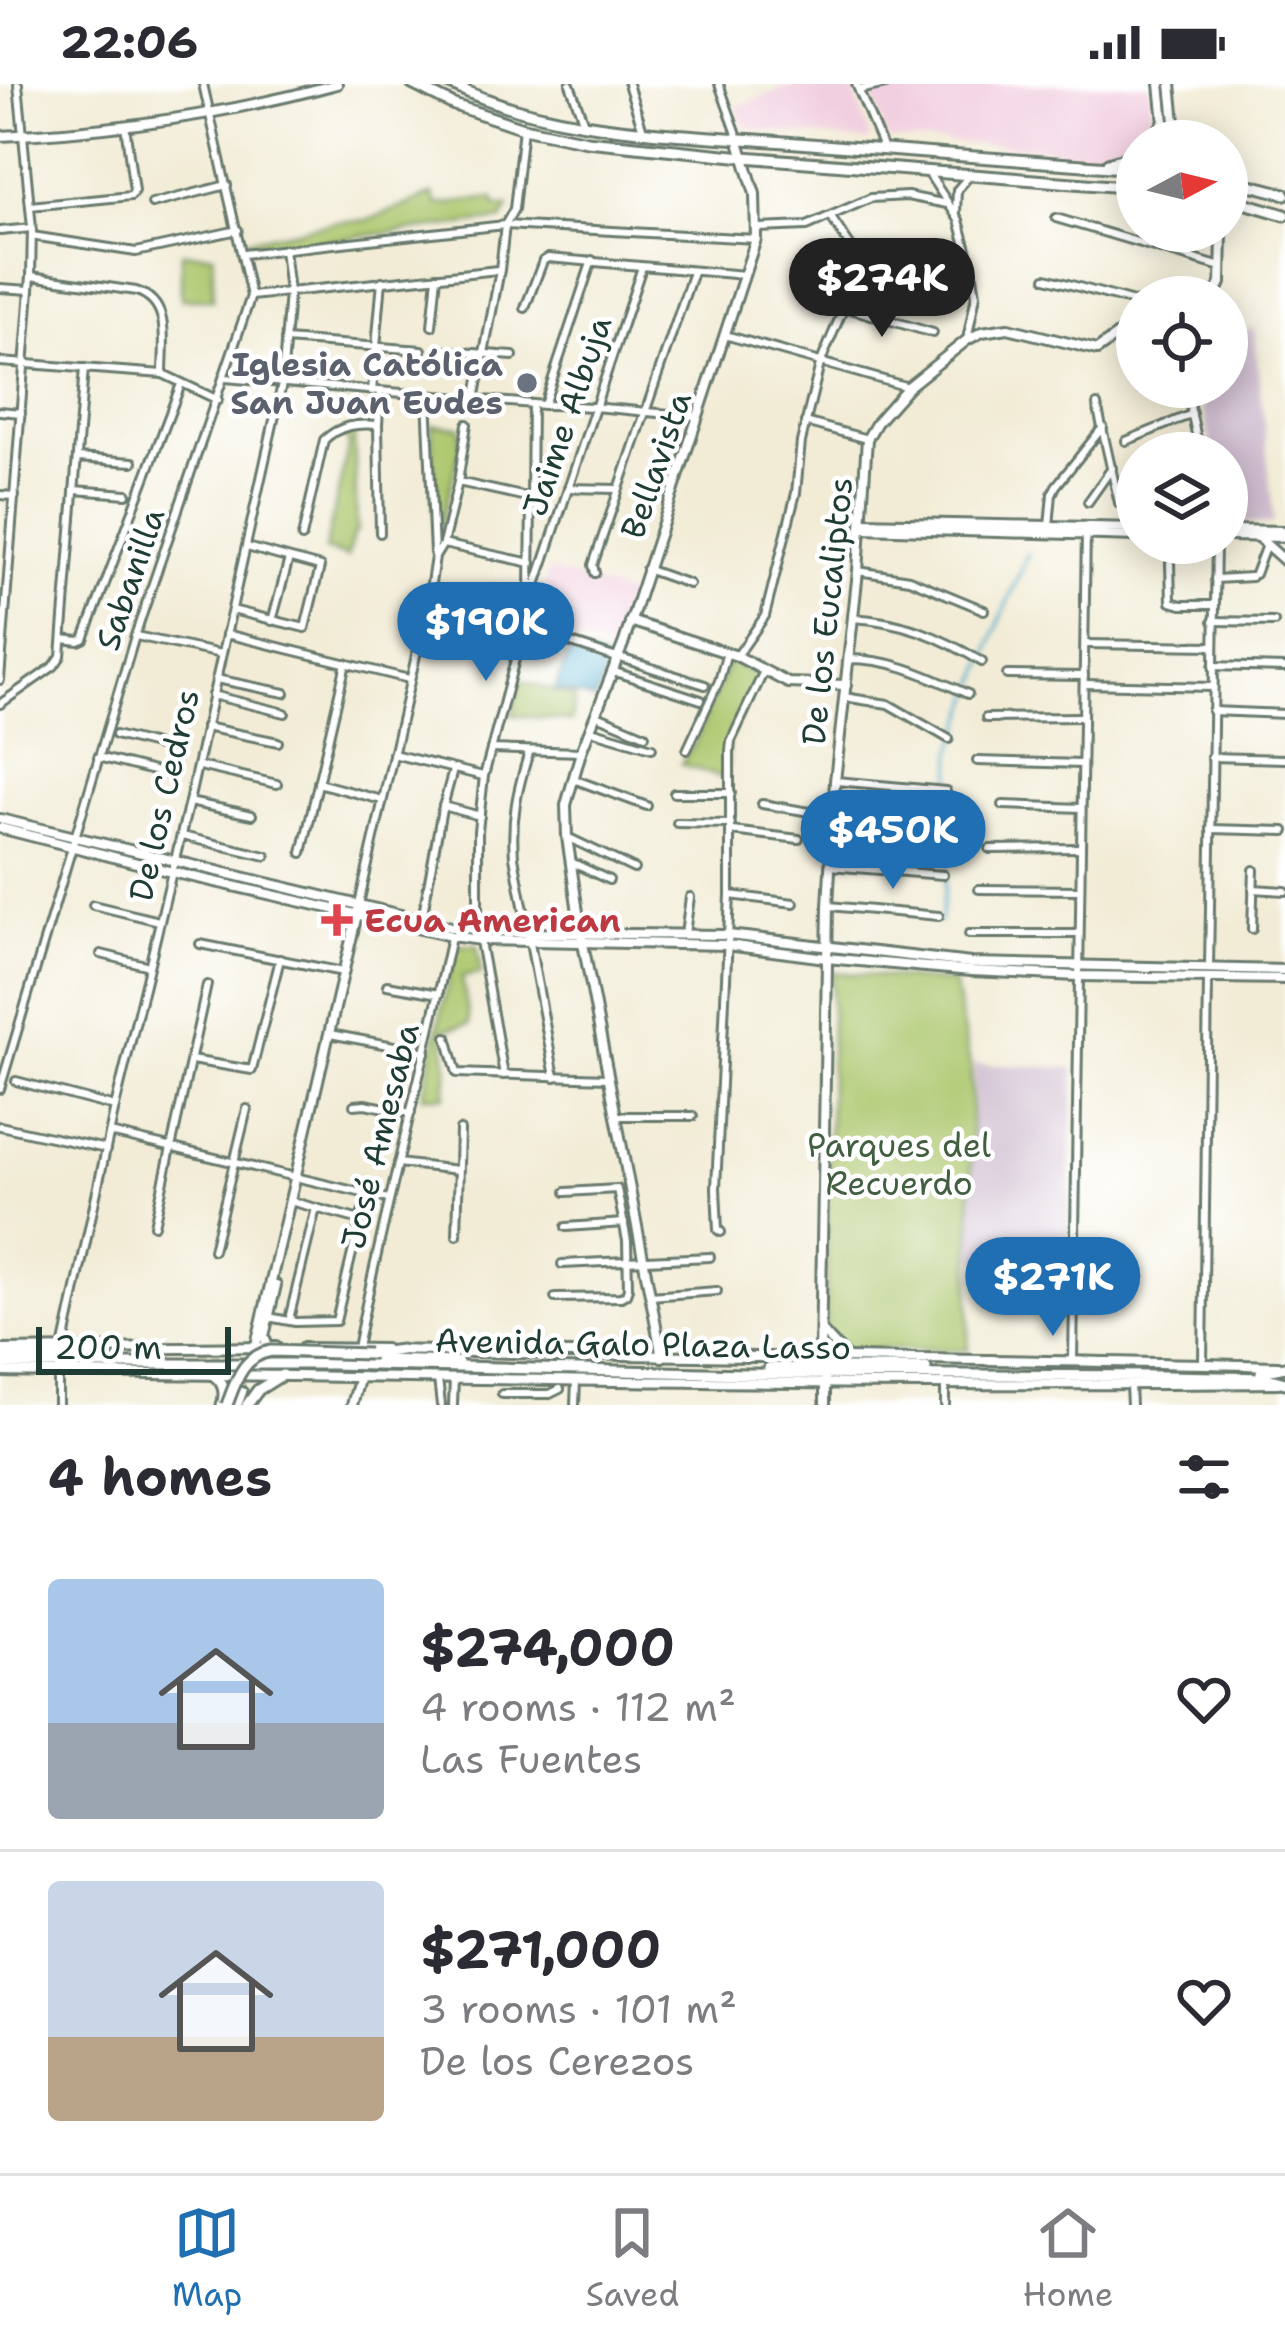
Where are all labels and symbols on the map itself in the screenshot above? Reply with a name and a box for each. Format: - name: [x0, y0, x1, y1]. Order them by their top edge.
- north arrow: [1116, 120, 1248, 252]
- pin: $274K: [798, 238, 966, 340]
- street label: Jaime Albuja: [512, 310, 622, 522]
- place label: Iglesia Católica San Juan Eudes: [230, 342, 503, 425]
- marker: Iglesia Católica San Juan Eudes: [514, 370, 540, 396]
- street label: Bellavista: [610, 386, 702, 544]
- street label: De los Eucaliptos: [791, 475, 863, 747]
- street label: Sabanilla: [85, 502, 175, 656]
- pin: $190K: [402, 582, 570, 684]
- street label: De los Cedros: [118, 685, 210, 905]
- pin: $450K: [809, 790, 977, 892]
- place label: Ecua American: [364, 898, 621, 943]
- marker: Ecua American: [321, 904, 353, 936]
- street label: José Amesaba: [330, 1018, 430, 1254]
- park label: Parques del Recuerdo: [807, 1123, 991, 1206]
- pin: $271K: [969, 1237, 1137, 1339]
- street label: Avenida Galo Plaza Lasso: [435, 1318, 851, 1370]
- scale bar: [36, 1321, 231, 1374]

